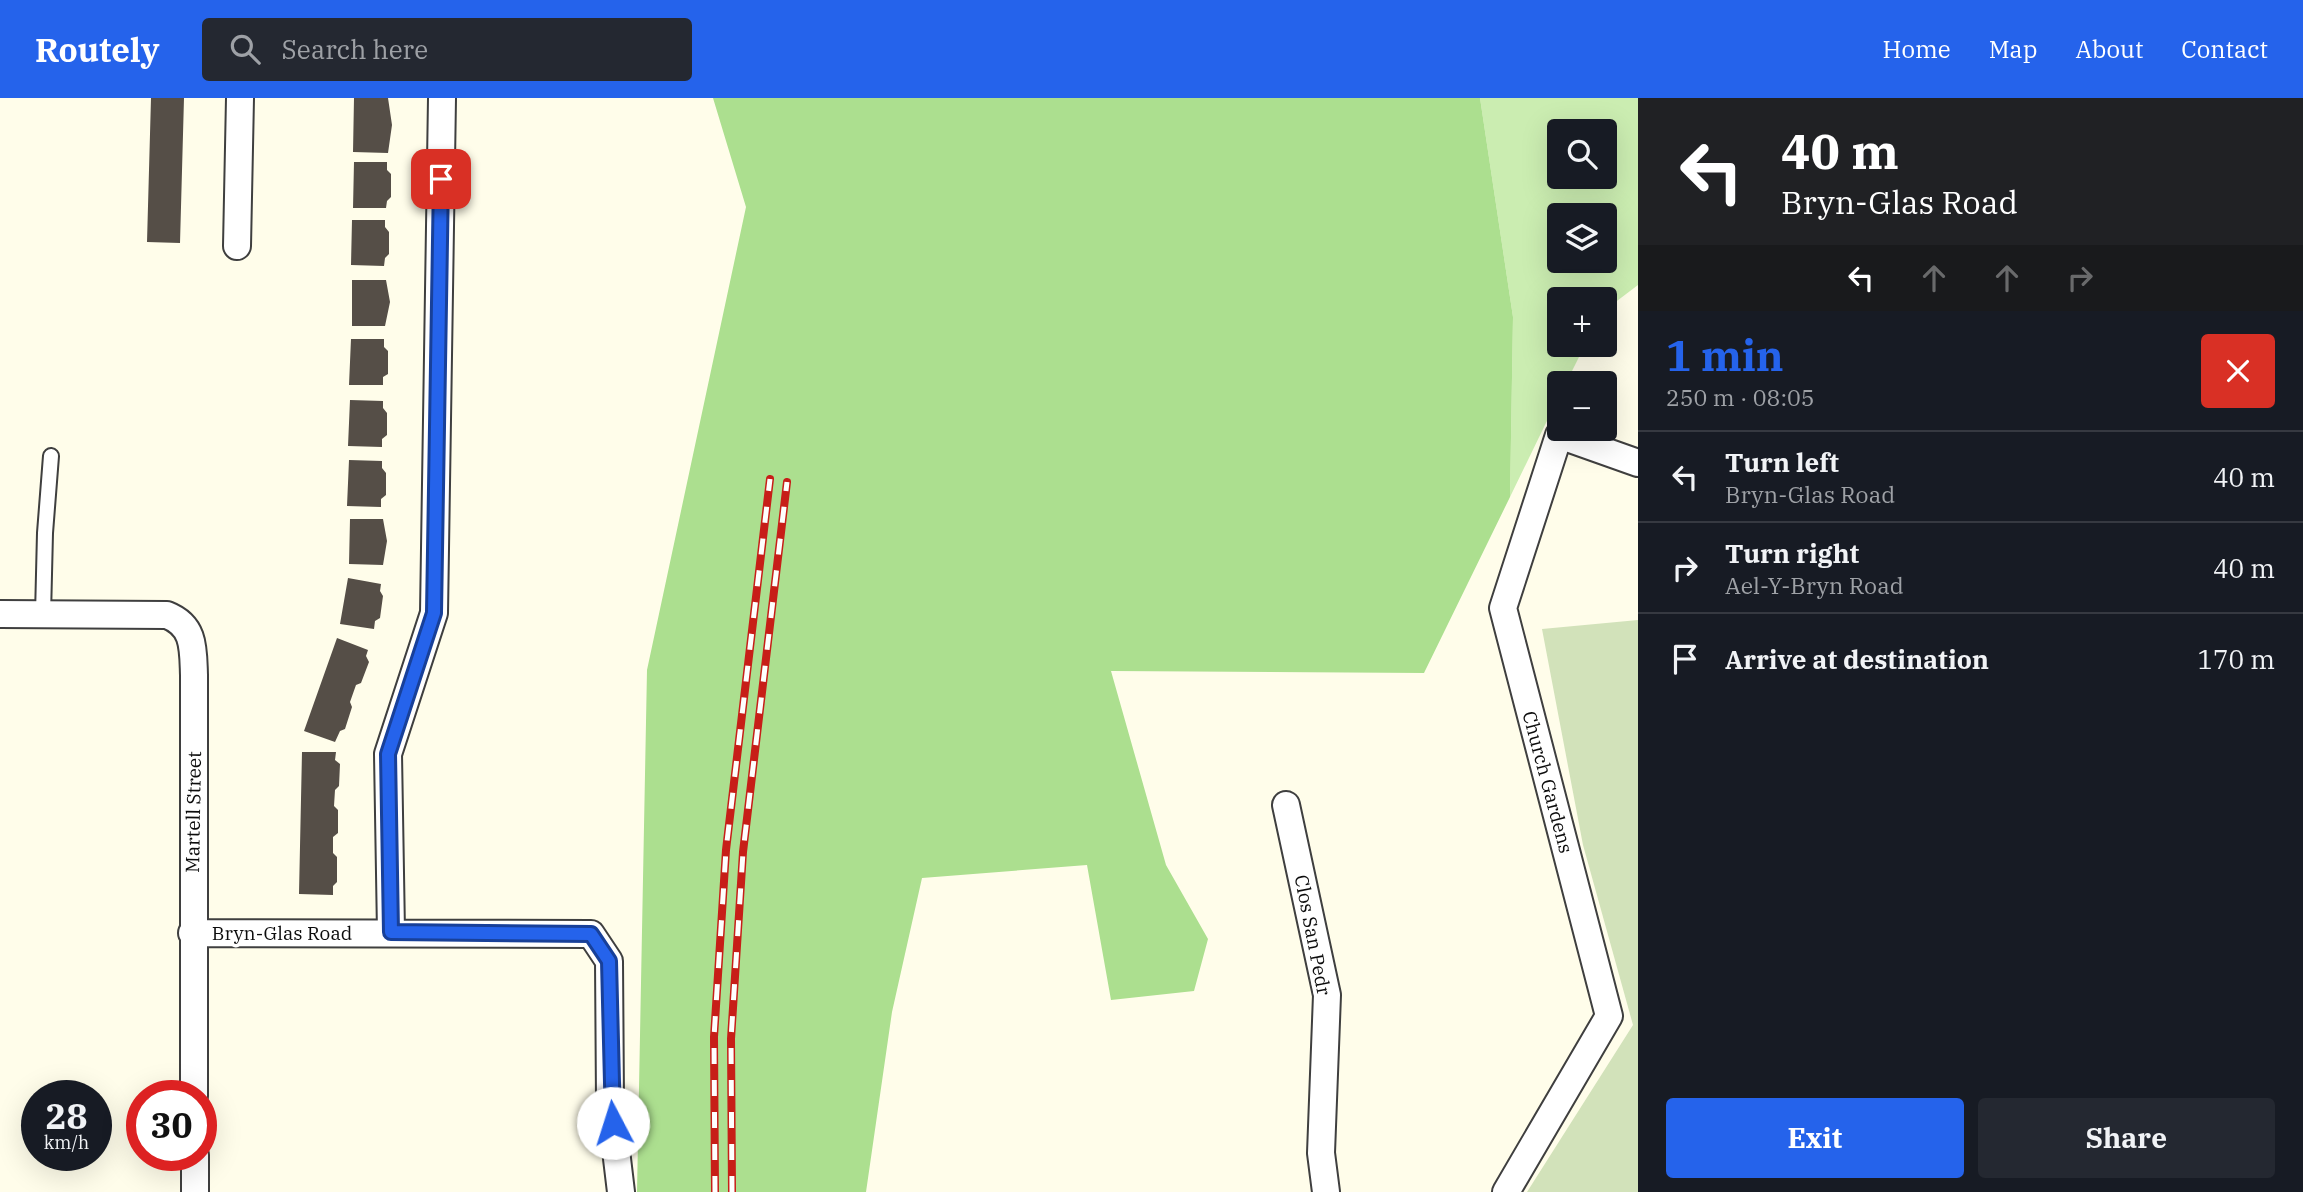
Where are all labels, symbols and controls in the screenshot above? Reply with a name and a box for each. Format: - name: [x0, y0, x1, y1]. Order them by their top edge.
- search box: [202, 18, 692, 81]
- text: Routely: [35, 28, 160, 71]
- icon: search: [226, 30, 264, 68]
- text: Search here: [282, 32, 428, 66]
- text: Home: [1883, 33, 1951, 65]
- text: Map: [1989, 33, 2037, 65]
- text: About: [2075, 33, 2143, 65]
- text: Contact: [2181, 33, 2268, 65]
- map controls: [1547, 119, 1617, 441]
- button: search: [1547, 119, 1617, 189]
- text: 40 m: [1781, 119, 1899, 182]
- icon: left: [1666, 126, 1757, 217]
- pin: [411, 149, 471, 209]
- icon: arrive: [422, 160, 460, 198]
- text: Bryn-Glas Road: [1781, 181, 2018, 223]
- button: layers: [1547, 203, 1617, 273]
- icon: left: [1842, 259, 1880, 297]
- icon: ahead: [1915, 259, 1953, 297]
- icon: ahead: [1988, 259, 2026, 297]
- icon: right: [2061, 259, 2099, 297]
- button: +: [1547, 287, 1617, 357]
- text: 1 min: [1666, 328, 1784, 383]
- button: close: [2201, 334, 2275, 408]
- button: −: [1547, 371, 1617, 441]
- text: 250 m · 08:05: [1666, 382, 1815, 412]
- text: Turn left: [1725, 445, 1839, 479]
- icon: left: [1666, 458, 1704, 496]
- text: 40 m: [2213, 460, 2275, 494]
- text: Bryn-Glas Road: [1725, 479, 1895, 509]
- text: Turn right: [1725, 536, 1859, 570]
- icon: right: [1666, 549, 1704, 587]
- text: 40 m: [2213, 551, 2275, 585]
- text: Ael-Y-Bryn Road: [1725, 570, 1904, 600]
- icon: arrive: [1666, 640, 1704, 678]
- text: Arrive at destination: [1725, 642, 1989, 676]
- text: 170 m: [2197, 642, 2275, 676]
- street label: Church Gardens: [1517, 708, 1579, 856]
- street label: Martell Street: [180, 751, 206, 873]
- street label: Clos San Pedr: [1290, 873, 1337, 998]
- street label: Bryn-Glas Road: [212, 921, 352, 945]
- speed limit sign: 30: [126, 1080, 217, 1171]
- position arrow: [576, 1086, 650, 1160]
- text: 28: [45, 1093, 88, 1139]
- button: Exit: [1666, 1098, 1964, 1178]
- button: Share: [1978, 1098, 2275, 1178]
- text: km/h: [44, 1131, 89, 1154]

